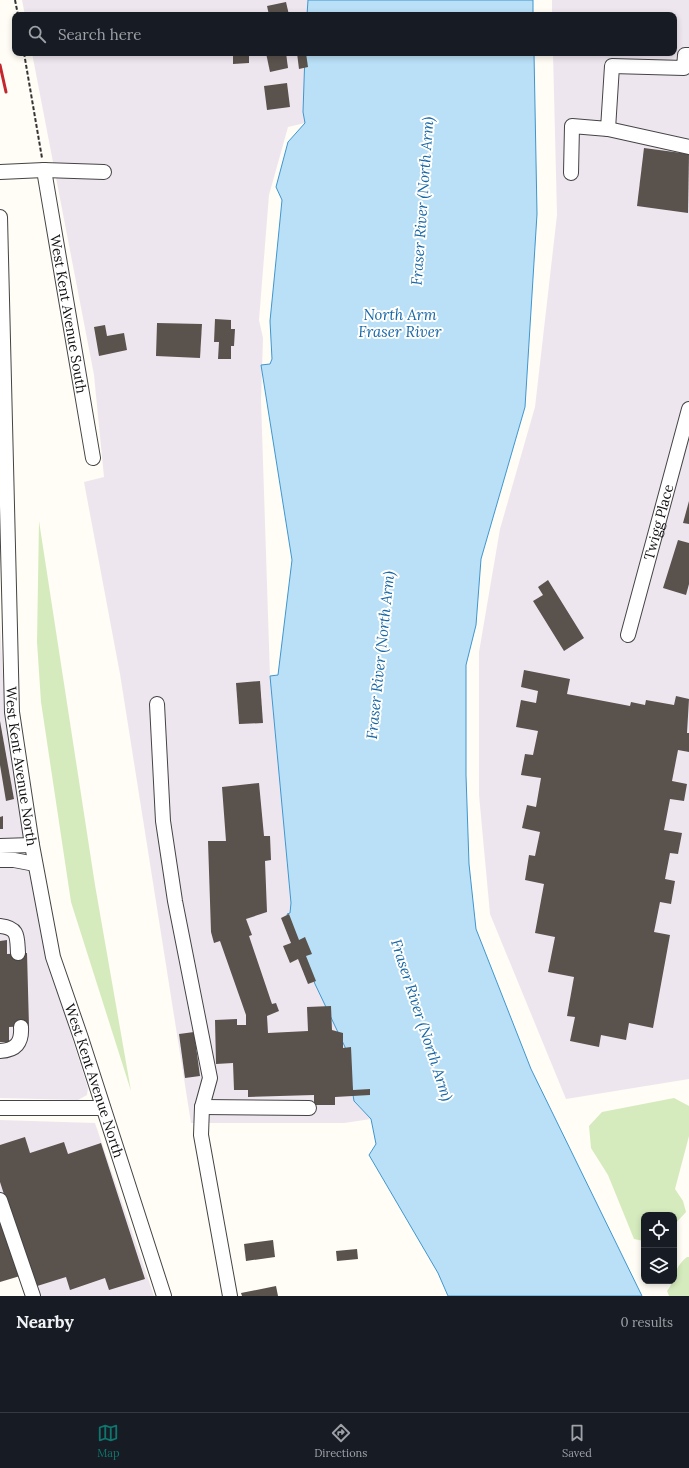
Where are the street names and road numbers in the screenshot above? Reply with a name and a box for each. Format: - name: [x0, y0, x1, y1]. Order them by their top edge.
- street label: West Kent Avenue South: [46, 233, 91, 395]
- street label: Twigg Place: [640, 482, 677, 562]
- street label: West Kent Avenue North: [2, 686, 41, 847]
- street label: West Kent Avenue North: [61, 1001, 128, 1160]

